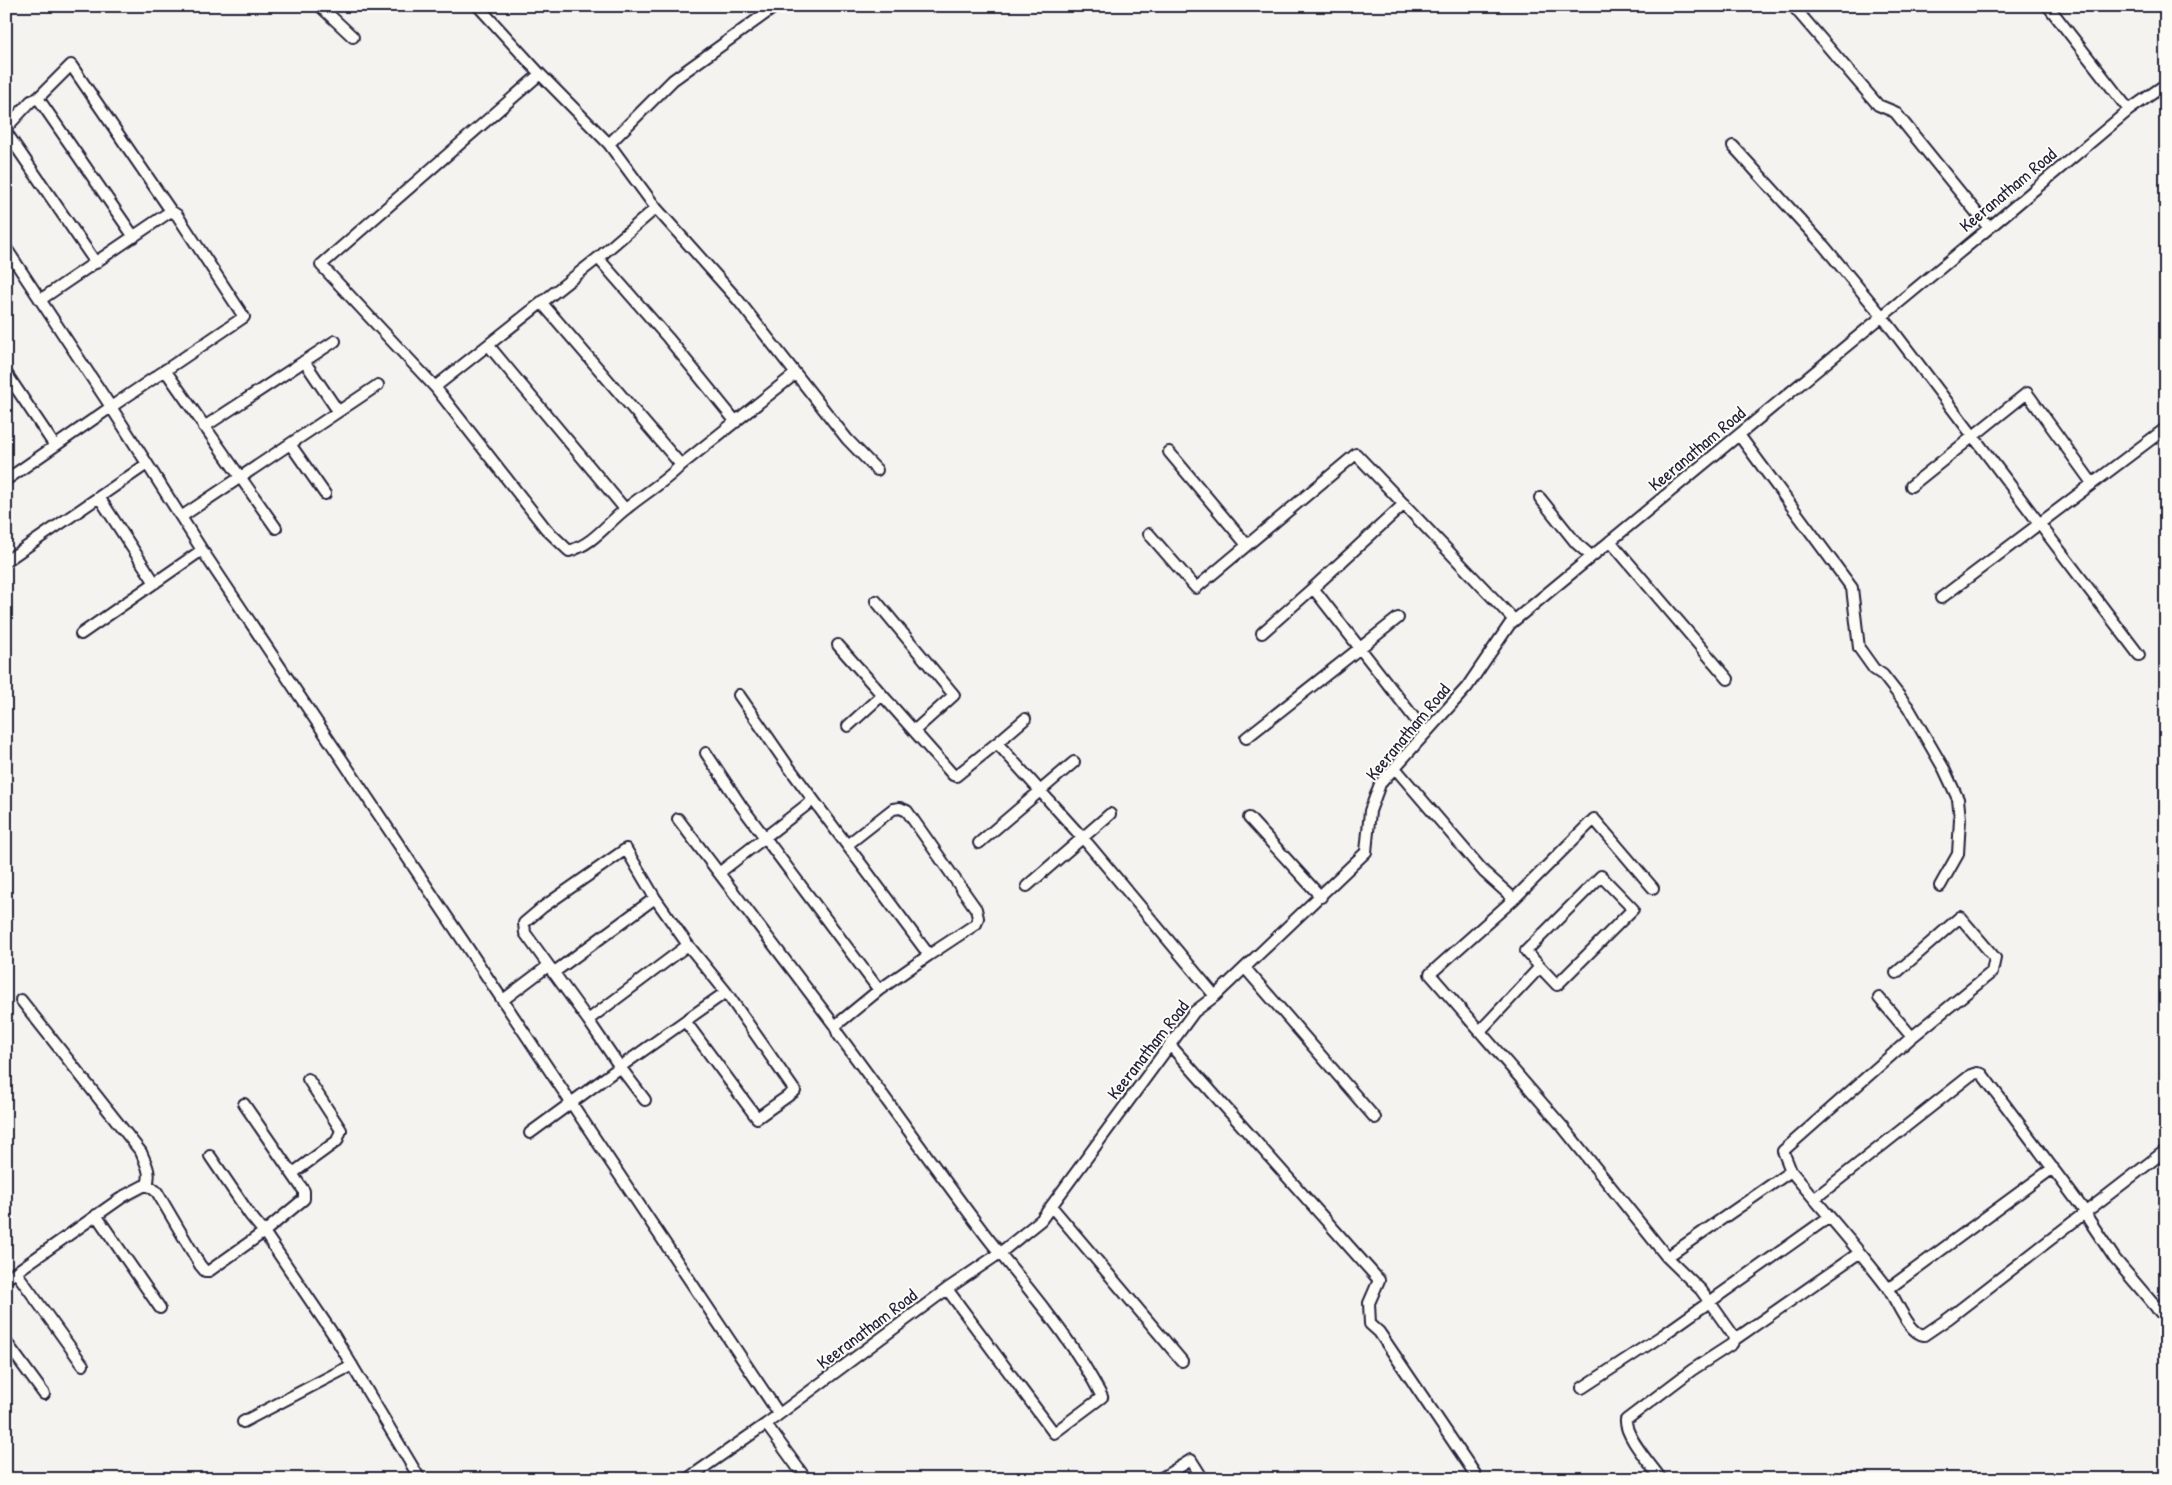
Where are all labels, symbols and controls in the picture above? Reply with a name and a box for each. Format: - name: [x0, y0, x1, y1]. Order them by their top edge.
- street label: Keeranatham Road: [1954, 142, 2062, 238]
- street label: Keeranatham Road: [1643, 401, 1751, 497]
- street label: Keeranatham Road: [1360, 678, 1456, 786]
- street label: Keeranatham Road: [1101, 995, 1194, 1105]
- street label: Keeranatham Road: [811, 1283, 922, 1375]

